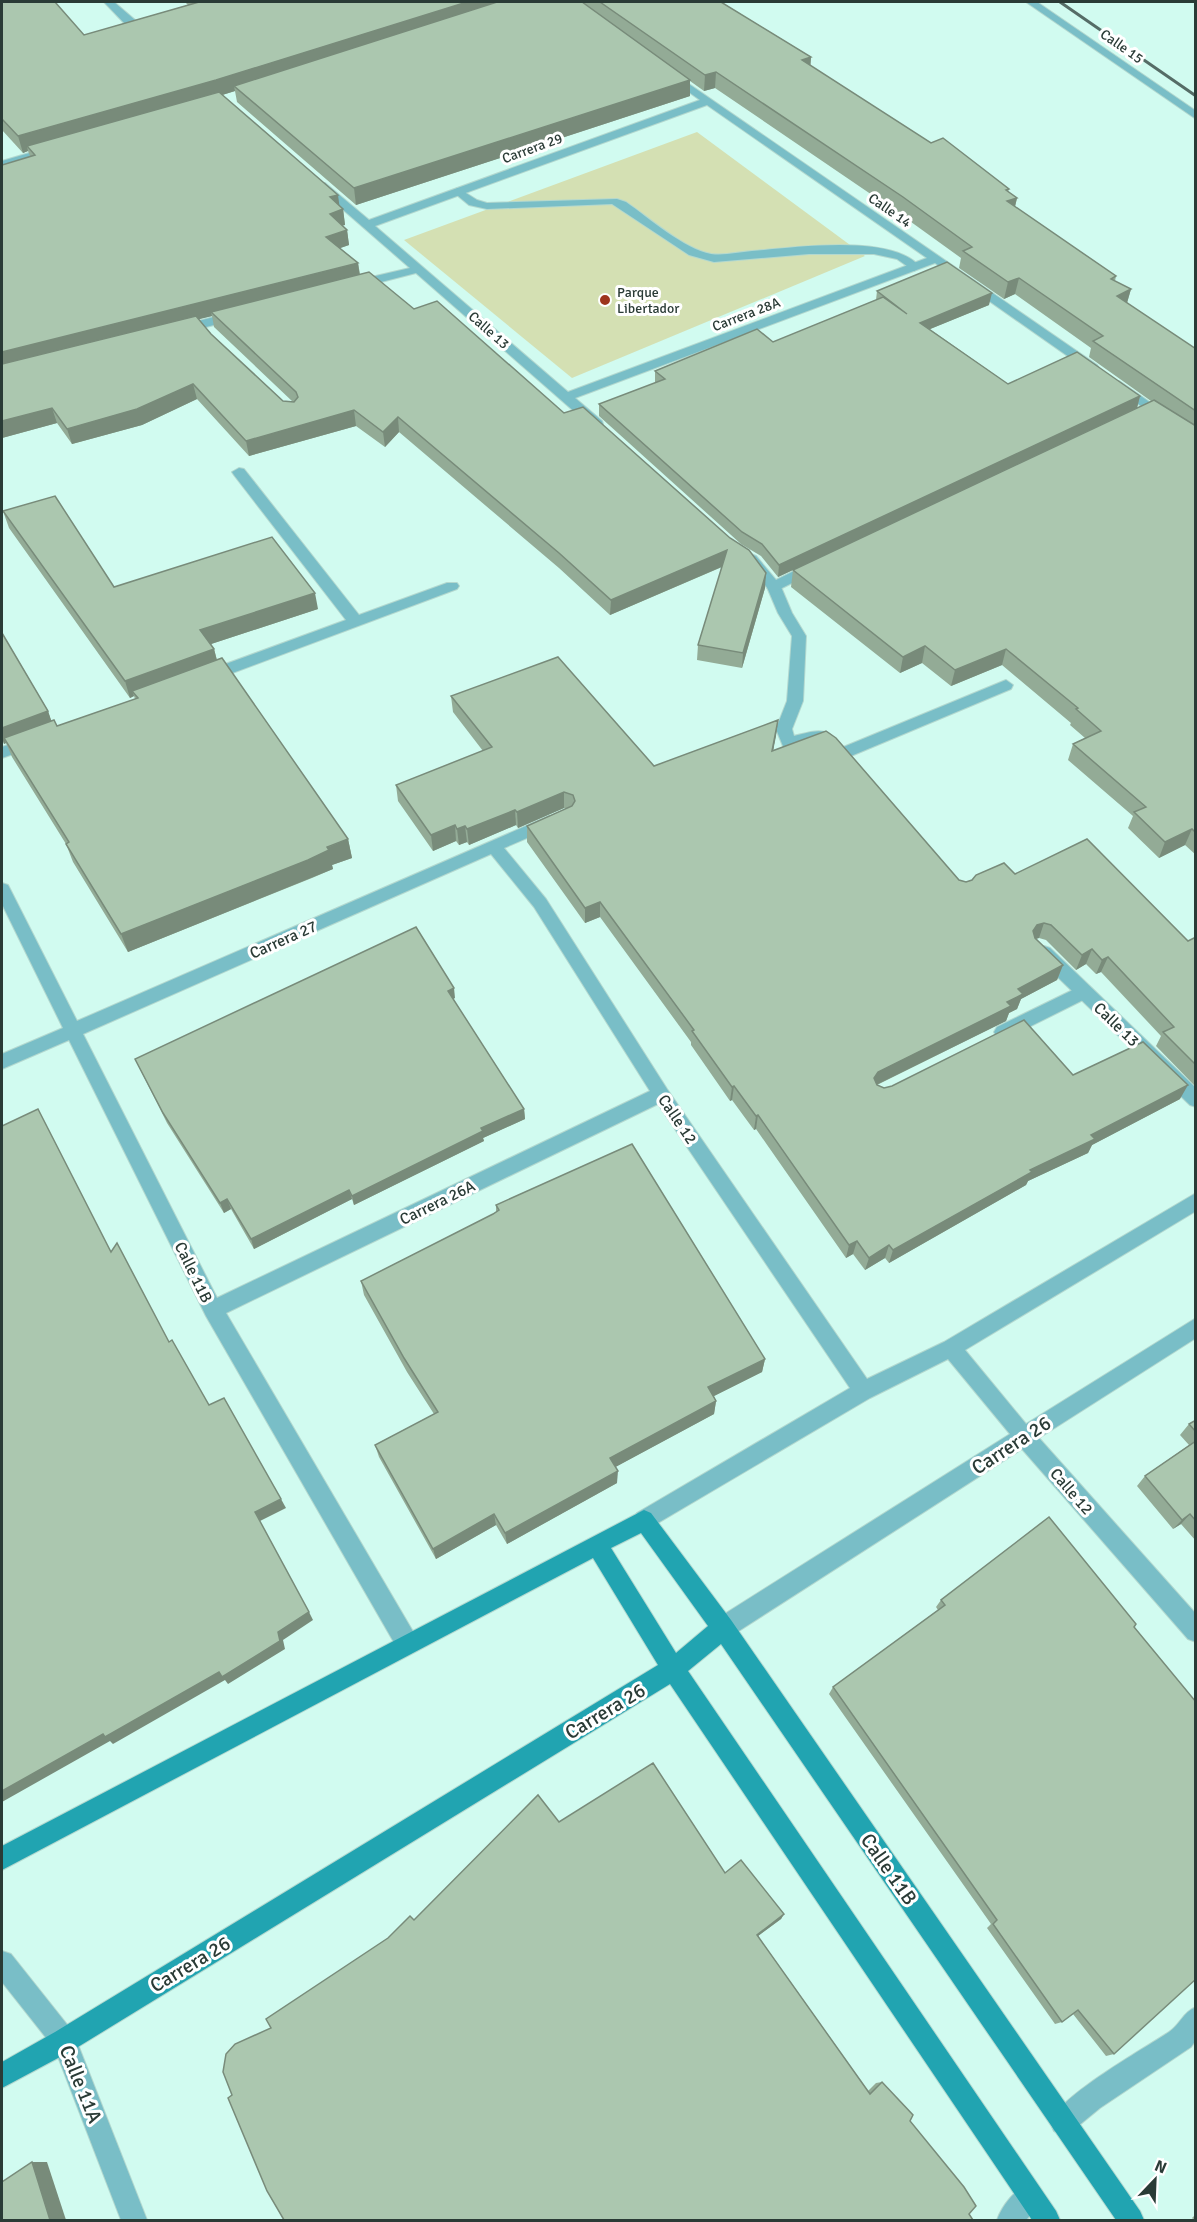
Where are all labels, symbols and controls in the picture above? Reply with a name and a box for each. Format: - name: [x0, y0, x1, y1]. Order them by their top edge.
- street label: Calle 15: [1097, 26, 1146, 67]
- street label: Carrera 29: [500, 130, 565, 167]
- street label: Calle 14: [865, 190, 915, 232]
- place label: Parque Libertador: [617, 284, 680, 317]
- marker: Parque Libertador: [598, 293, 612, 307]
- street label: Carrera 28A: [710, 294, 783, 335]
- street label: Calle 13: [465, 308, 513, 353]
- street label: Carrera 27: [247, 916, 320, 964]
- street label: Calle 13: [1089, 998, 1143, 1051]
- street label: Calle 12: [653, 1091, 701, 1148]
- street label: Carrera 26A: [396, 1176, 479, 1230]
- street label: Calle 11B: [170, 1239, 216, 1306]
- street label: Carrera 26: [967, 1410, 1056, 1480]
- street label: Calle 12: [1045, 1464, 1097, 1519]
- street label: Carrera 26: [560, 1678, 650, 1745]
- street label: Calle 11B: [855, 1829, 922, 1910]
- street label: Carrera 26: [145, 1931, 235, 1998]
- street label: Calle 11A: [54, 2042, 107, 2127]
- north arrow: [1125, 2150, 1185, 2210]
- text: N: [1151, 2156, 1170, 2178]

